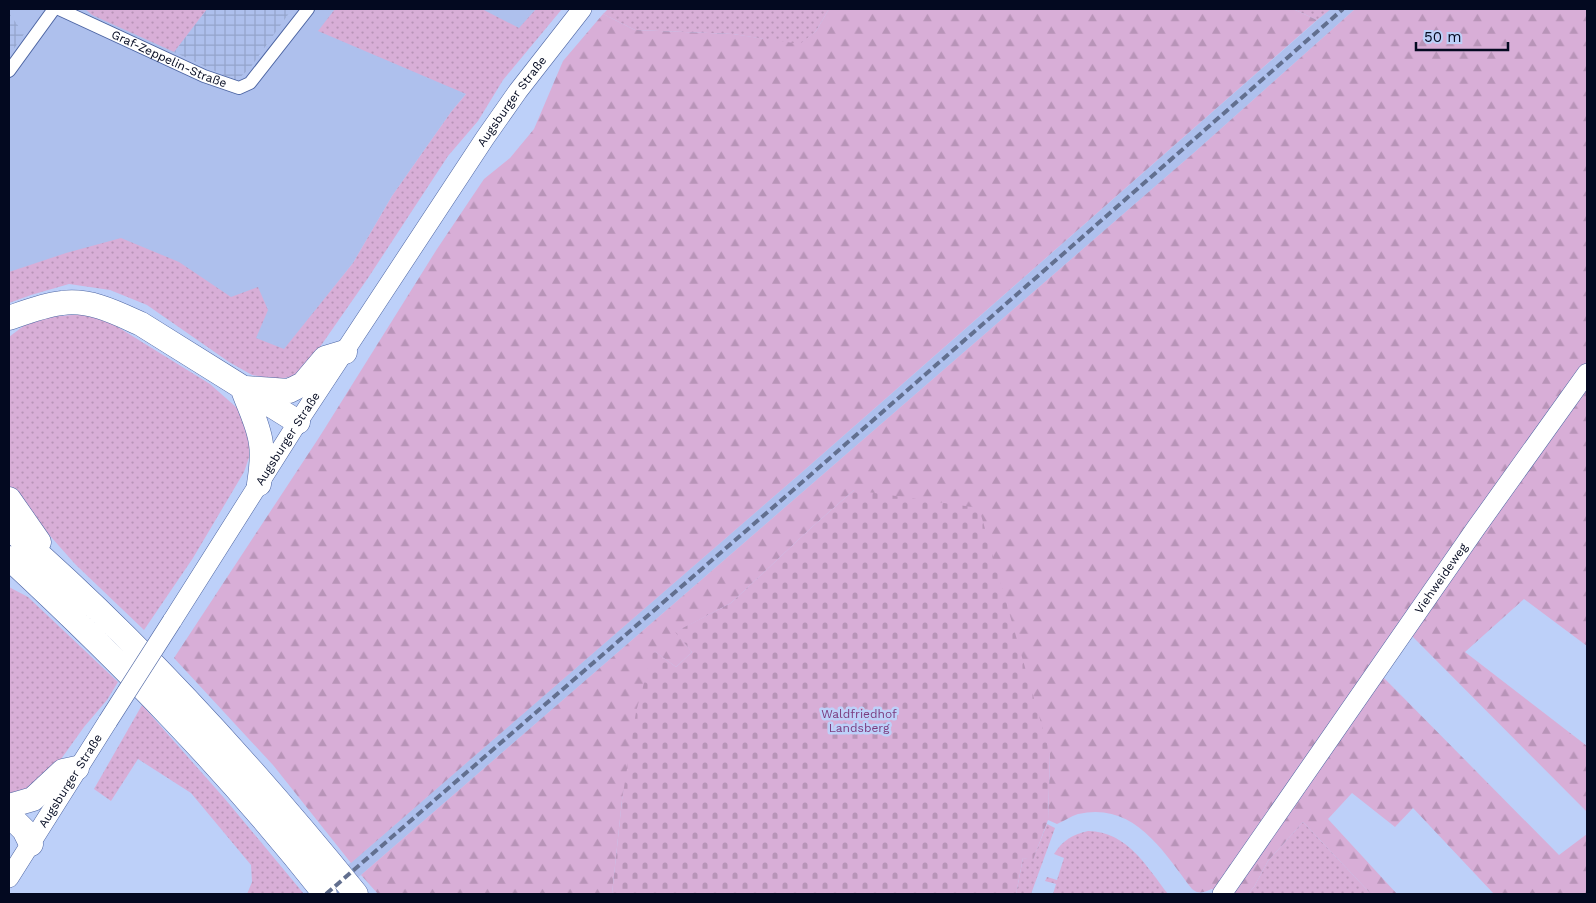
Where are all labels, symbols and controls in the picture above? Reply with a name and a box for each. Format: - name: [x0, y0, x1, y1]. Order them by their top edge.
- scale bar: [1416, 20, 1508, 52]
- street label: Graf-Zeppelin-Straße: [109, 27, 229, 90]
- text: 50 m: [1424, 28, 1461, 46]
- street label: Augsburger Straße: [474, 53, 549, 149]
- street label: Augsburger Straße: [253, 389, 323, 488]
- street label: Viehweideweg: [1412, 540, 1471, 617]
- park label: Waldfriedhof Landsberg: [821, 707, 897, 735]
- street label: Augsburger Straße: [36, 731, 105, 830]

